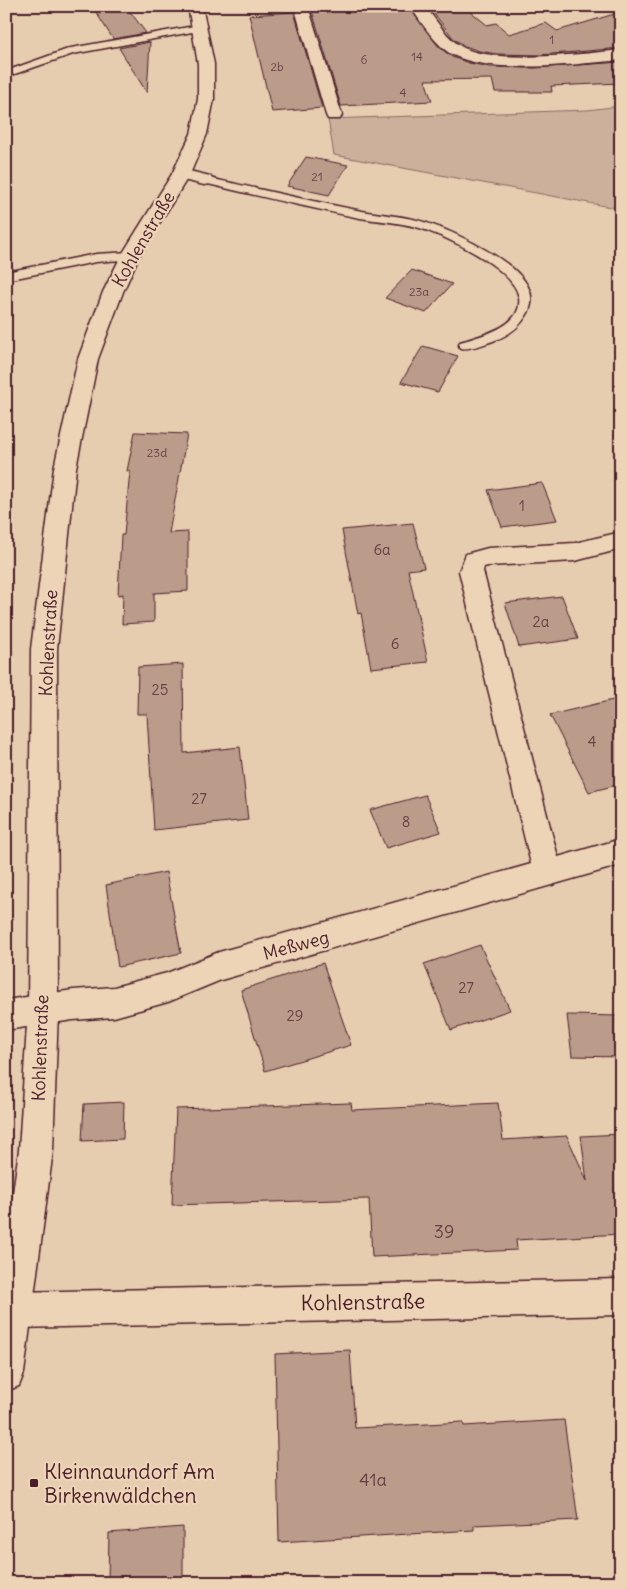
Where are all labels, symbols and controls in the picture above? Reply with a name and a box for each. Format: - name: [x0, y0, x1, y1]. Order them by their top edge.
- house number: 1: [550, 32, 554, 47]
- house number: 14: [411, 49, 423, 64]
- house number: 6: [361, 52, 368, 67]
- house number: 2b: [270, 59, 284, 74]
- house number: 4: [400, 85, 407, 100]
- house number: 21: [311, 169, 323, 184]
- street label: Kohlenstraße: [106, 187, 180, 291]
- house number: 23a: [409, 284, 429, 299]
- house number: 23d: [147, 445, 167, 460]
- house number: 1: [519, 496, 525, 515]
- house number: 6a: [373, 540, 391, 559]
- street label: Kohlenstraße: [34, 589, 62, 697]
- house number: 2a: [533, 612, 550, 631]
- house number: 6: [391, 634, 399, 653]
- house number: 25: [152, 680, 168, 699]
- house number: 4: [588, 732, 597, 751]
- house number: 27: [191, 789, 207, 808]
- house number: 8: [402, 812, 410, 831]
- street label: Meßweg: [260, 925, 332, 965]
- house number: 27: [458, 978, 474, 997]
- street label: Kohlenstraße: [27, 994, 53, 1102]
- house number: 29: [287, 1006, 303, 1025]
- house number: 39: [434, 1220, 454, 1243]
- street label: Kohlenstraße: [300, 1287, 426, 1317]
- place label: Kleinnaundorf Am Birkenwäldchen: [44, 1458, 215, 1509]
- house number: 41a: [359, 1468, 387, 1491]
- marker: Kleinnaundorf Am Birkenwäldchen: [28, 1477, 40, 1489]

